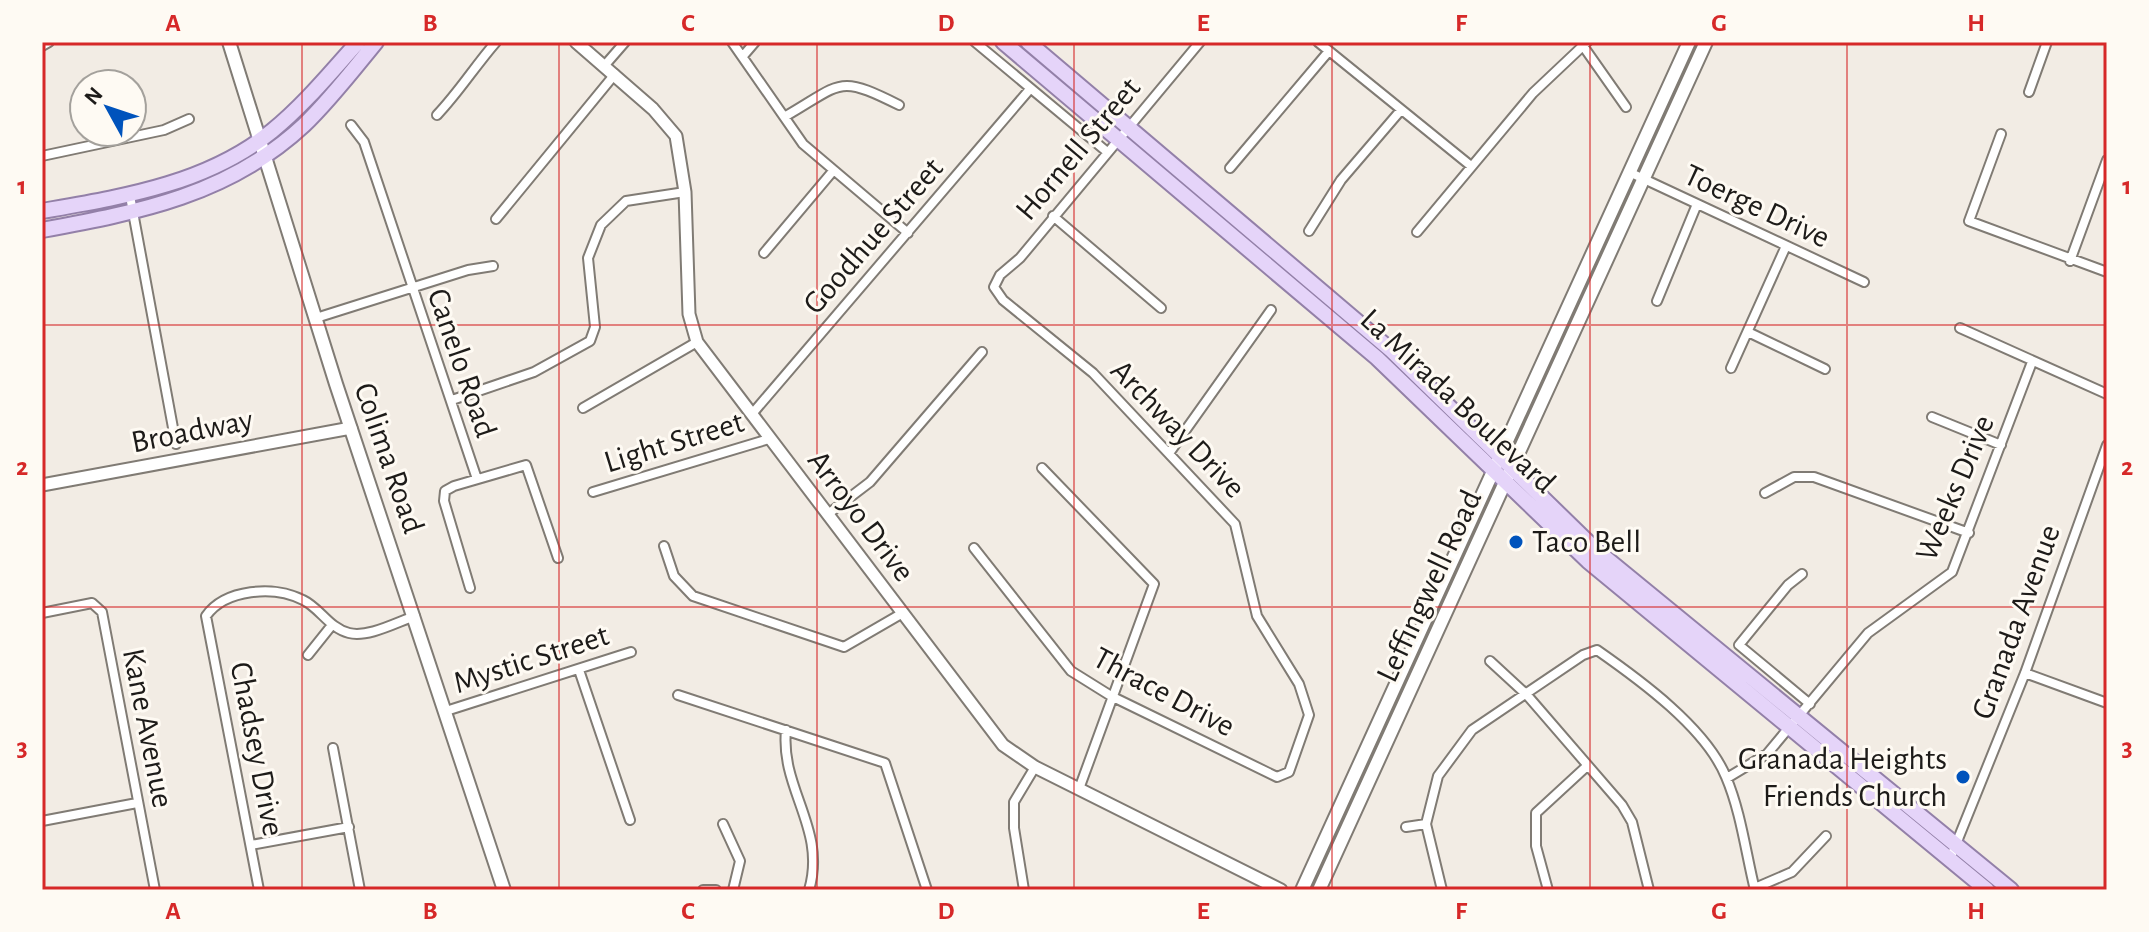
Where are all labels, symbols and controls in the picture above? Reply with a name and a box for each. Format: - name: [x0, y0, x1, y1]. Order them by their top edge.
- text: A: [165, 10, 181, 36]
- text: B: [422, 10, 438, 36]
- text: C: [681, 10, 695, 36]
- text: D: [937, 10, 955, 36]
- text: E: [1196, 10, 1210, 36]
- text: F: [1455, 10, 1468, 36]
- text: G: [1711, 10, 1727, 36]
- text: H: [1967, 10, 1985, 36]
- north arrow: [68, 68, 148, 148]
- street label: Hornell Street: [1010, 72, 1146, 226]
- text: N: [80, 83, 107, 109]
- street label: Goodhue Street: [797, 152, 949, 320]
- street label: Toerge Drive: [1679, 158, 1835, 254]
- text: 1: [17, 173, 27, 199]
- text: 1: [2122, 173, 2132, 199]
- street label: Canelo Road: [422, 285, 502, 441]
- street label: La Mirada Boulevard: [1354, 303, 1562, 499]
- street label: Archway Drive: [1105, 354, 1251, 504]
- street label: Colima Road: [348, 379, 430, 537]
- street label: Broadway: [128, 403, 256, 458]
- street label: Light Street: [600, 406, 748, 478]
- street label: Weeks Drive: [1910, 410, 2000, 566]
- street label: Arroyo Drive: [802, 445, 920, 587]
- text: 2: [16, 454, 28, 480]
- text: 2: [2121, 454, 2133, 480]
- street label: Leffingwell Road: [1371, 485, 1487, 687]
- street label: Granada Avenue: [1966, 521, 2066, 723]
- place label: Taco Bell: [1532, 526, 1641, 558]
- marker: Taco Bell: [1507, 533, 1525, 551]
- street label: Mystic Street: [449, 619, 613, 699]
- street label: Thrace Drive: [1088, 641, 1240, 743]
- street label: Kane Avenue: [117, 646, 179, 810]
- street label: Chadsey Drive: [224, 659, 290, 839]
- text: 3: [16, 735, 28, 761]
- text: 3: [2121, 735, 2133, 761]
- place label: Granada Heights Friends Church: [1738, 743, 1947, 812]
- marker: Granada Heights Friends Church: [1954, 768, 1972, 786]
- text: A: [165, 898, 181, 924]
- text: B: [422, 898, 438, 924]
- text: C: [681, 898, 695, 924]
- text: D: [937, 898, 955, 924]
- text: E: [1196, 898, 1210, 924]
- text: F: [1455, 898, 1468, 924]
- text: G: [1711, 898, 1727, 924]
- text: H: [1967, 898, 1985, 924]

